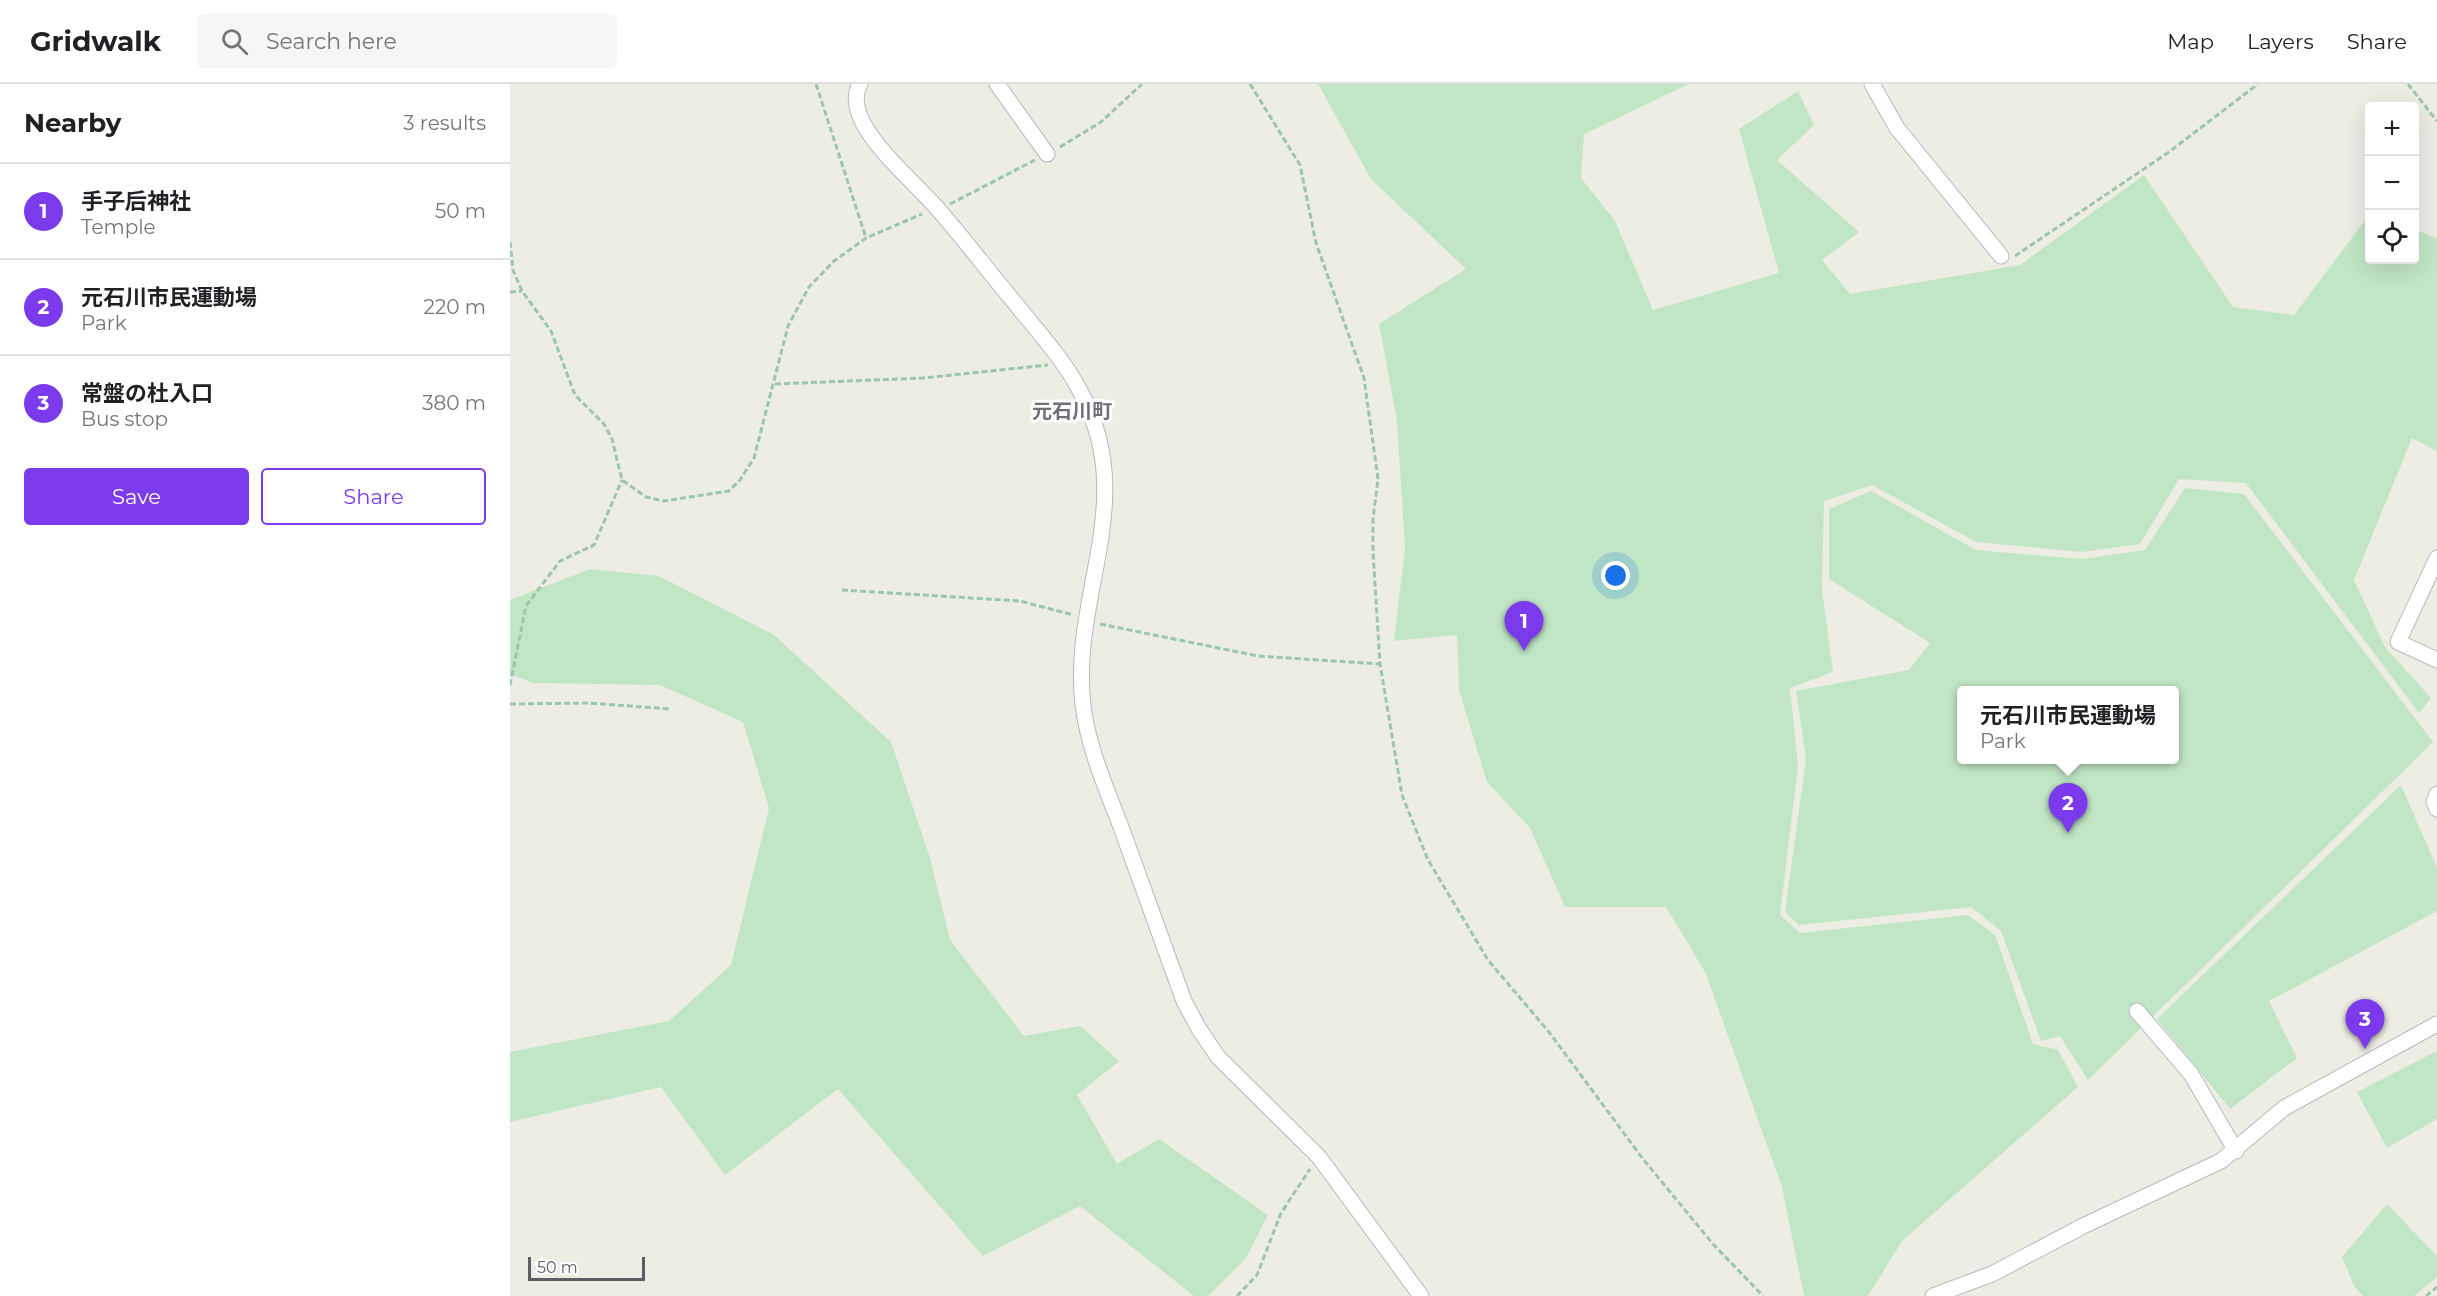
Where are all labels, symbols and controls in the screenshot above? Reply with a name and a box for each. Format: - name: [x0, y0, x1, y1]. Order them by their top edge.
- search box: [197, 14, 617, 68]
- text: Gridwalk: [30, 24, 161, 58]
- icon: search: [218, 25, 251, 58]
- text: Search here: [266, 28, 397, 55]
- text: Map: [2167, 29, 2214, 54]
- text: Layers: [2247, 29, 2314, 54]
- text: Share: [2347, 29, 2407, 54]
- map controls: [2365, 102, 2419, 264]
- button: +: [2365, 102, 2419, 156]
- text: Nearby: [24, 107, 121, 139]
- text: 3 results: [403, 111, 486, 135]
- button: −: [2365, 156, 2419, 210]
- text: 手子后神社: [81, 188, 191, 215]
- text: 1: [40, 199, 47, 223]
- text: 50 m: [435, 199, 486, 223]
- button: locate: [2365, 210, 2419, 264]
- text: Temple: [81, 215, 156, 239]
- text: 元石川市民運動場: [81, 284, 257, 311]
- text: 2: [38, 295, 49, 319]
- text: 220 m: [424, 295, 486, 319]
- text: Park: [81, 311, 127, 335]
- text: 常盤の杜入口: [81, 380, 213, 407]
- text: 3: [38, 391, 49, 415]
- text: 380 m: [422, 391, 486, 415]
- district label: 元石川町: [1032, 399, 1112, 423]
- text: Bus stop: [81, 407, 168, 431]
- button: Save: [24, 468, 249, 525]
- button: Share: [261, 468, 486, 525]
- your location: [1601, 561, 1630, 590]
- pin: 1: [1504, 602, 1544, 651]
- popup: [1957, 686, 2179, 764]
- text: 元石川市民運動場: [1980, 702, 2156, 729]
- text: Park: [1980, 729, 2026, 753]
- pin: 2: [2048, 784, 2088, 833]
- pin: 3: [2346, 1000, 2384, 1049]
- scale bar: [528, 1254, 645, 1282]
- text: 50 m: [537, 1258, 578, 1277]

